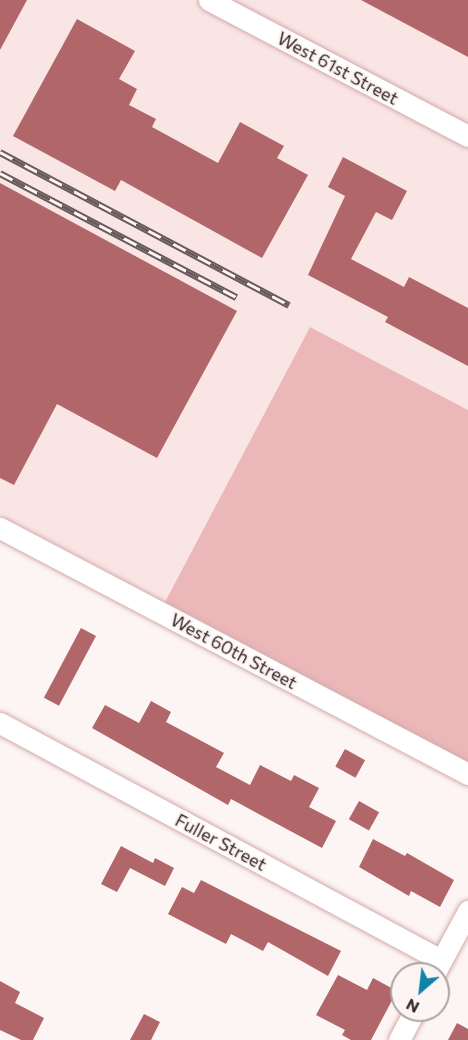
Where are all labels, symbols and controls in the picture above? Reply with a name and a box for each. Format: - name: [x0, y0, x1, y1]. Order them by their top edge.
- street label: West 61st Street: [274, 27, 402, 109]
- street label: West 60th Street: [167, 609, 301, 693]
- street label: Fuller Street: [172, 809, 270, 875]
- north arrow: [390, 962, 450, 1022]
- text: N: [402, 995, 422, 1018]

